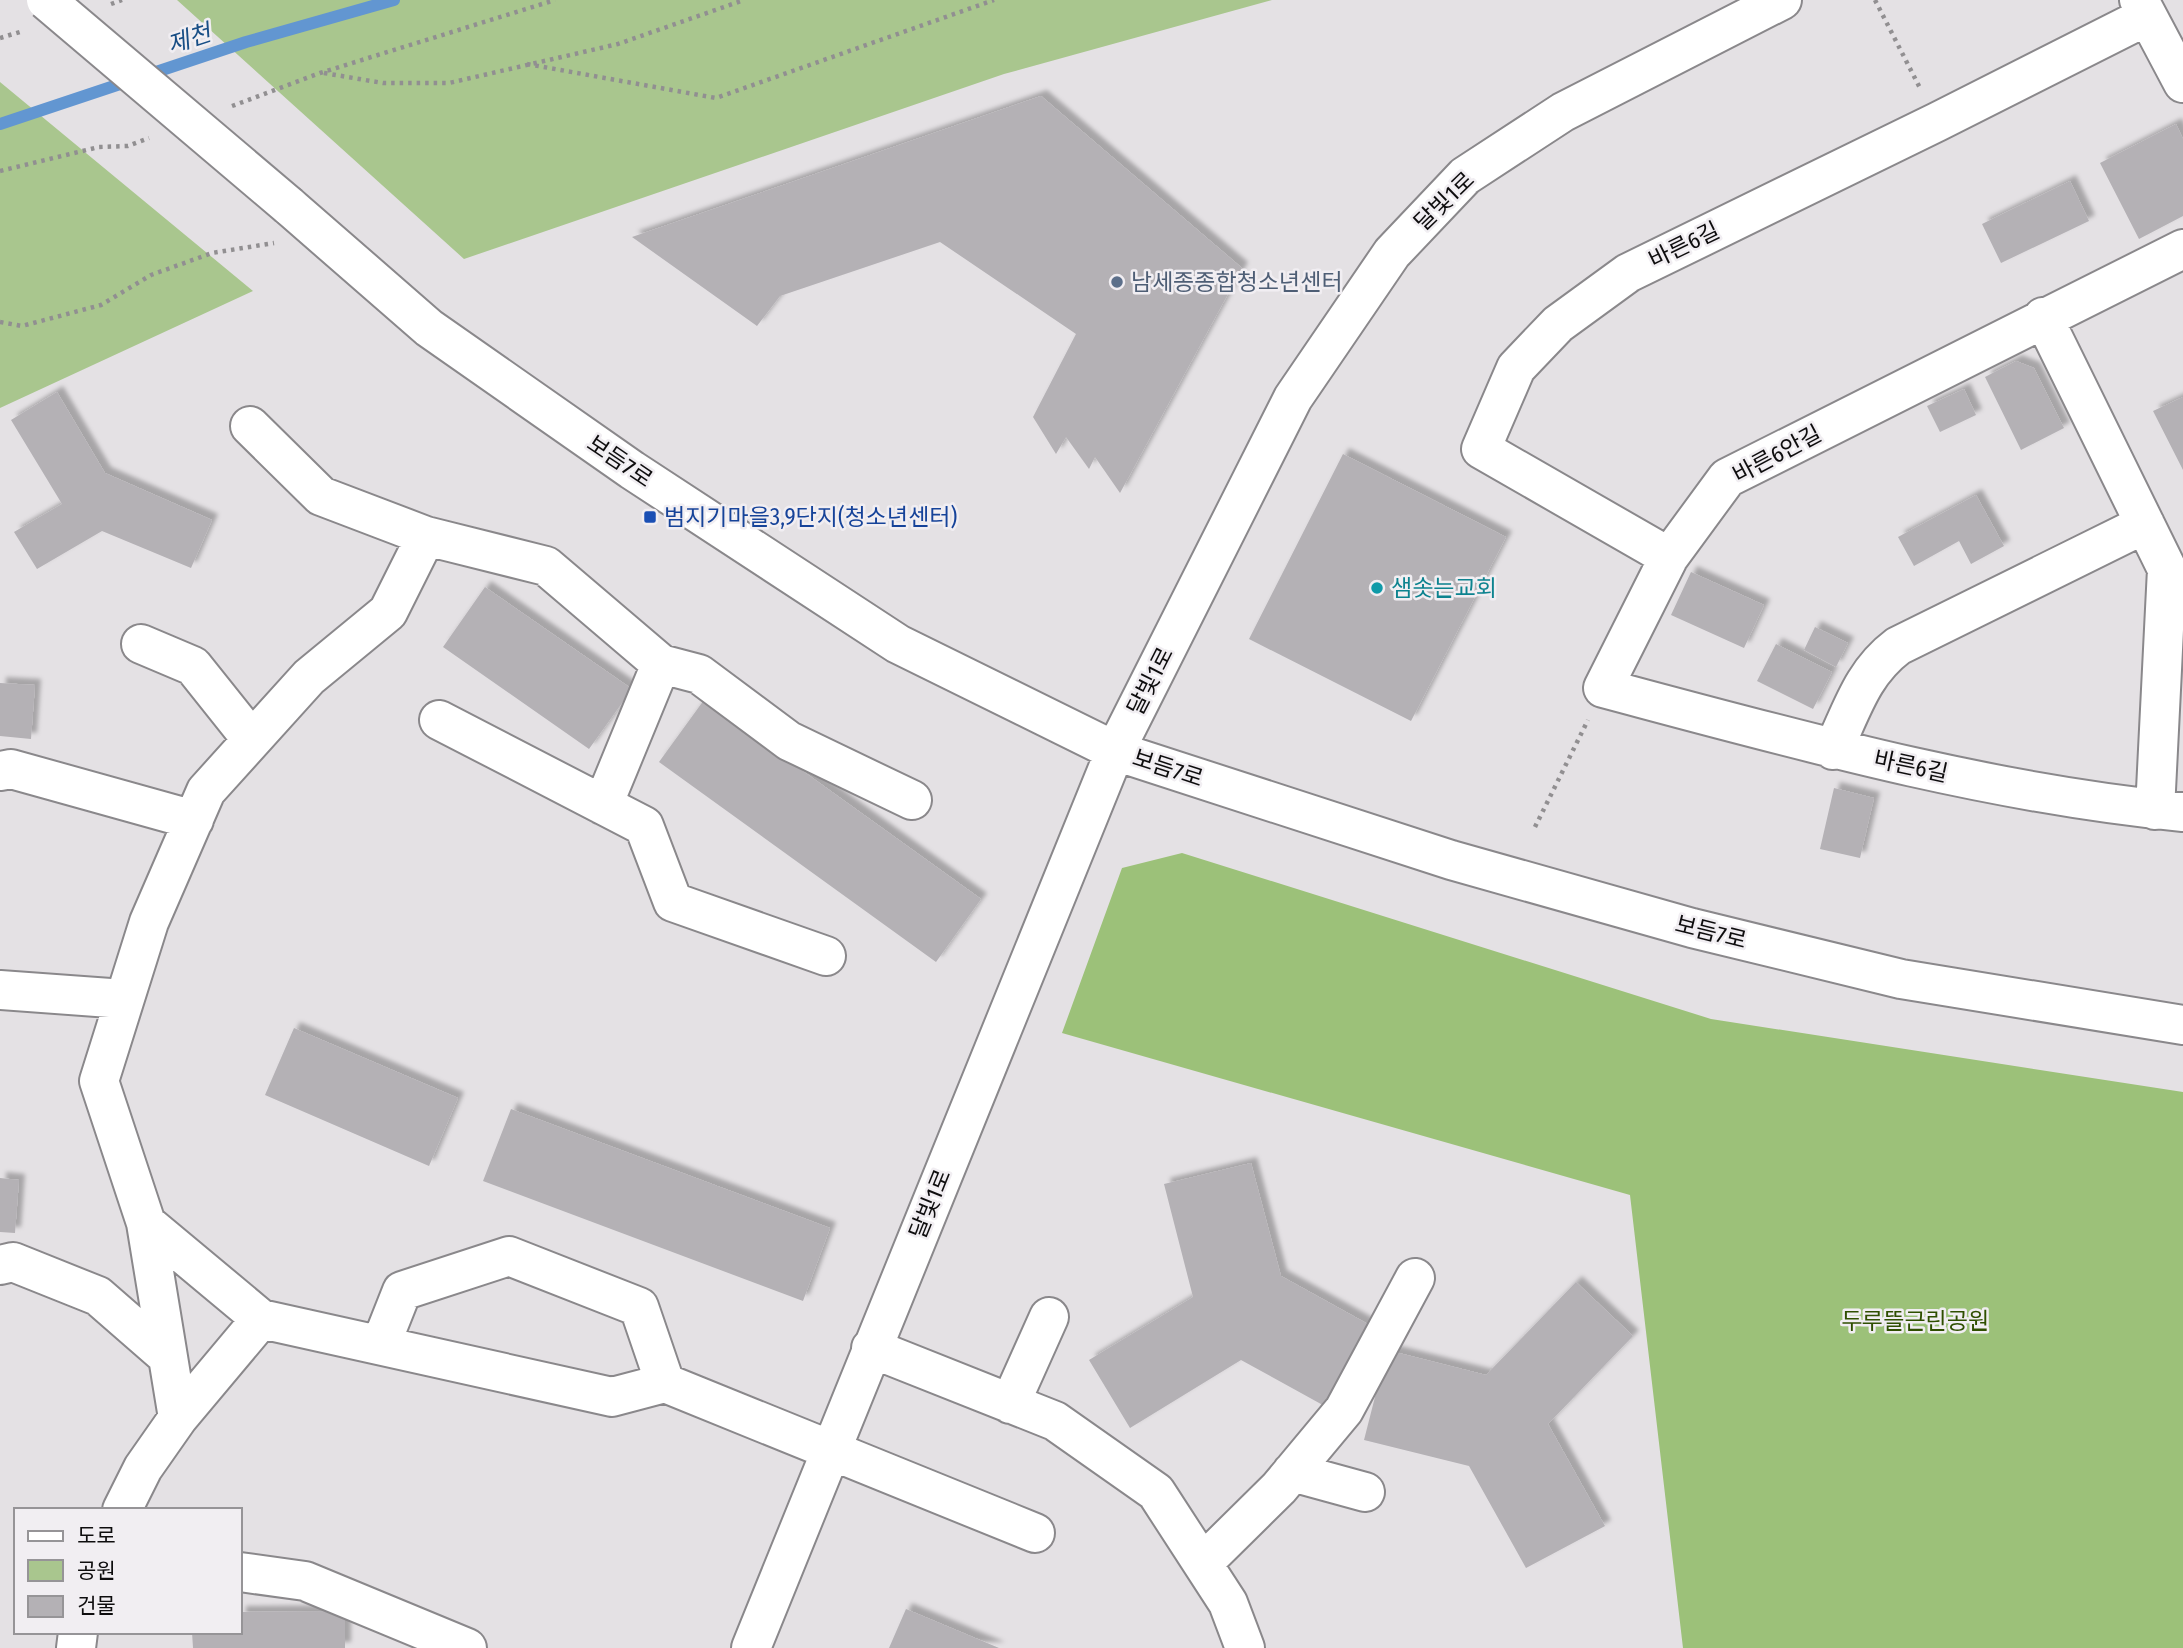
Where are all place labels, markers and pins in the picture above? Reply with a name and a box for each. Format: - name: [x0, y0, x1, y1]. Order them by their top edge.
- place label: 남세종종합청소년센터: [1131, 268, 1343, 296]
- marker: 남세종종합청소년센터: [1109, 274, 1125, 290]
- place label: 범지기마을3,9단지(청소년센터): [664, 503, 957, 531]
- marker: 범지기마을3,9단지(청소년센터): [642, 509, 658, 525]
- place label: 샘솟는교회: [1391, 574, 1497, 602]
- marker: 샘솟는교회: [1369, 580, 1385, 596]

